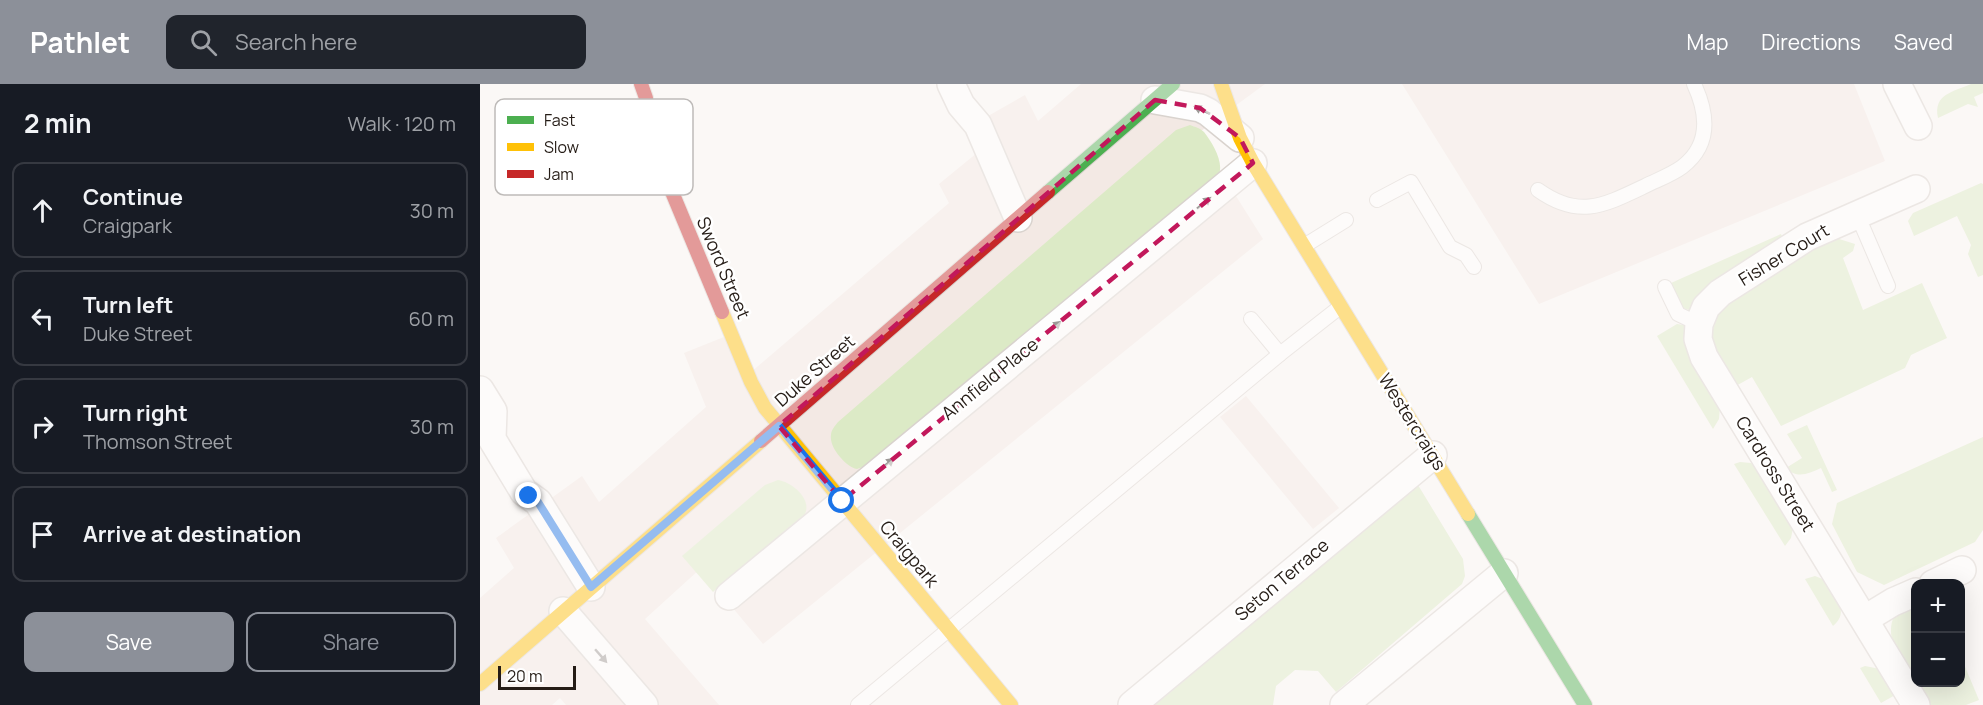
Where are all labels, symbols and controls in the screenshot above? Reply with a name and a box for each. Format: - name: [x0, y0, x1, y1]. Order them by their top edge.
- search box: [166, 15, 586, 69]
- text: Pathlet: [30, 23, 130, 61]
- icon: search: [187, 26, 220, 59]
- text: Search here: [235, 27, 357, 57]
- text: Map: [1687, 28, 1728, 56]
- text: Directions: [1761, 28, 1861, 56]
- text: Saved: [1894, 28, 1953, 56]
- legend: [495, 99, 693, 195]
- text: 2 min: [24, 105, 92, 141]
- one-way arrow: [1192, 105, 1210, 115]
- text: Fast: [544, 109, 575, 131]
- text: Walk · 120 m: [348, 110, 456, 137]
- text: Slow: [544, 136, 579, 158]
- text: Jam: [544, 163, 574, 185]
- text: Continue: [83, 182, 183, 212]
- icon: ahead: [26, 194, 59, 227]
- one-way arrow: [1196, 196, 1212, 209]
- text: 30 m: [410, 197, 454, 224]
- text: Craigpark: [83, 212, 172, 239]
- street label: Sword Street: [692, 213, 756, 322]
- street label: Fisher Court: [1734, 218, 1833, 291]
- text: Turn left: [83, 290, 173, 320]
- icon: left: [26, 302, 59, 335]
- text: 60 m: [408, 305, 454, 332]
- text: Duke Street: [83, 320, 192, 347]
- one-way arrow: [1046, 320, 1062, 333]
- street label: Duke Street: [769, 329, 859, 412]
- street label: Annfield Place: [936, 332, 1043, 425]
- street label: Westercraigs: [1374, 369, 1452, 474]
- text: Turn right: [83, 398, 188, 428]
- icon: right: [26, 410, 59, 443]
- street label: Cardross Street: [1731, 411, 1821, 536]
- text: 30 m: [410, 413, 454, 440]
- text: Thomson Street: [83, 428, 233, 455]
- one-way arrow: [879, 458, 894, 471]
- route end: [515, 482, 541, 508]
- route start: [828, 487, 854, 513]
- street label: Craigpark: [875, 515, 945, 593]
- icon: arrive: [26, 518, 59, 551]
- text: Arrive at destination: [83, 519, 301, 549]
- street label: Seton Terrace: [1229, 533, 1334, 626]
- map controls: [1911, 579, 1965, 687]
- button: +: [1911, 579, 1965, 633]
- button: Save: [24, 612, 234, 672]
- button: Share: [246, 612, 456, 672]
- button: −: [1911, 633, 1965, 687]
- one-way arrow: [595, 648, 608, 664]
- scale bar: [498, 663, 576, 690]
- text: 20 m: [507, 665, 543, 687]

